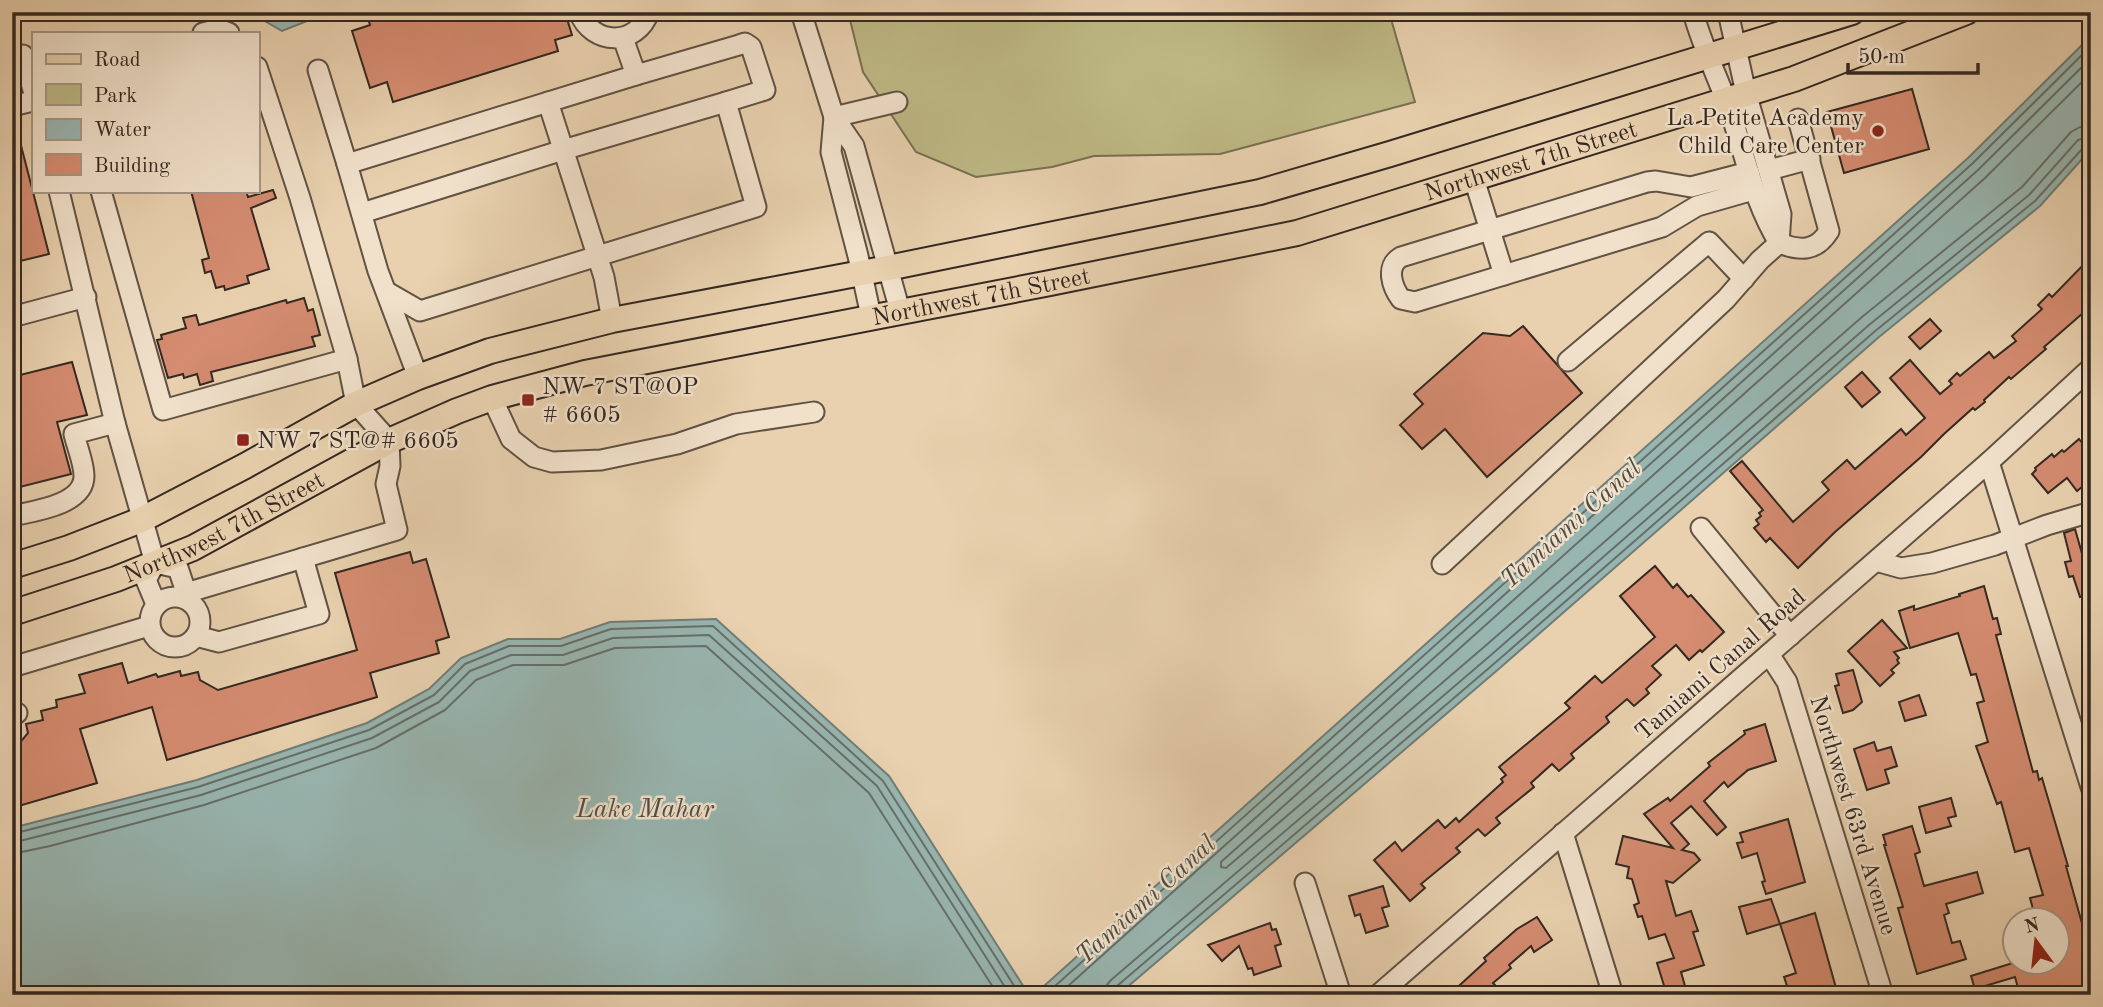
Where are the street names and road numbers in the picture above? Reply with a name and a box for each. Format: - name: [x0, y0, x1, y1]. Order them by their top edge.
- street label: Northwest 7th Street: [1422, 118, 1641, 207]
- street label: Northwest 7th Street: [870, 265, 1092, 331]
- street label: Northwest 7th Street: [120, 469, 329, 589]
- street label: Tamiami Canal Road: [1632, 585, 1811, 746]
- street label: Northwest 63rd Avenue: [1804, 693, 1900, 938]

